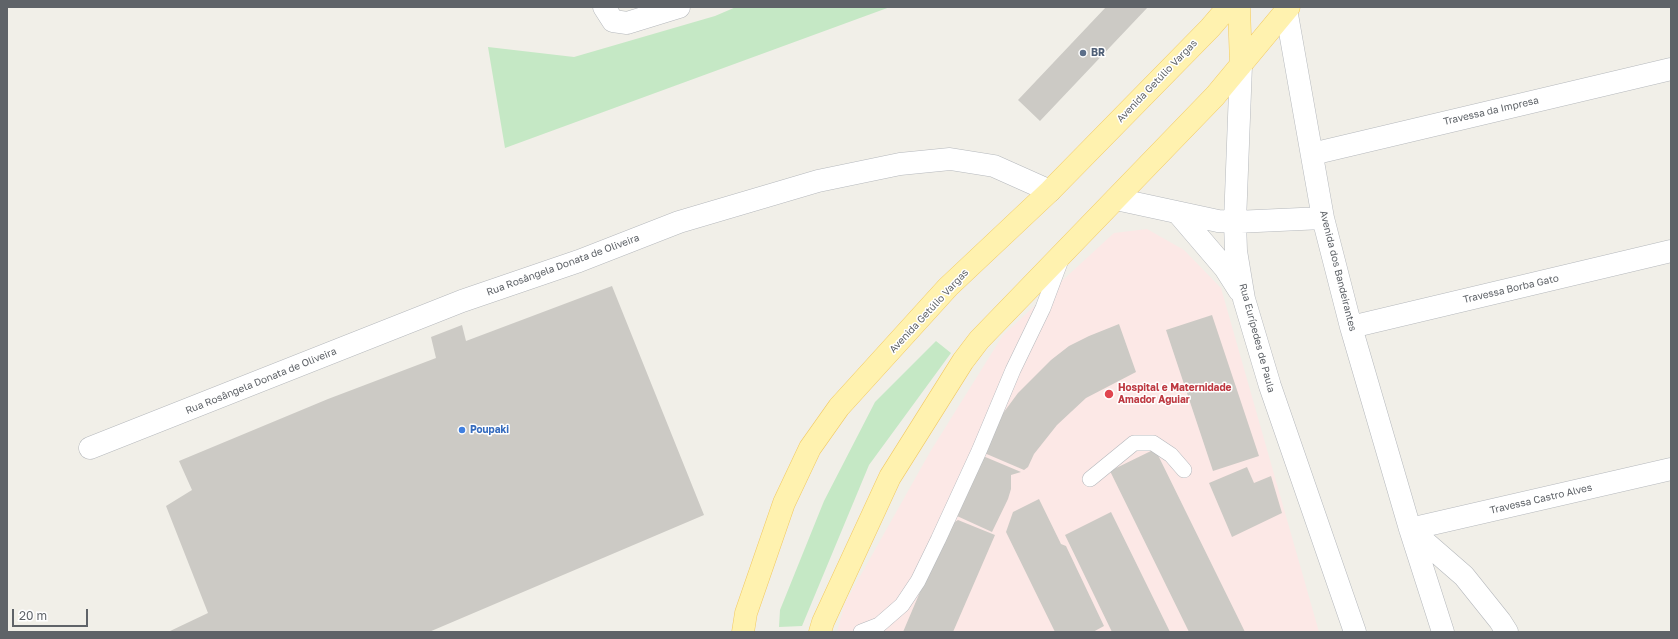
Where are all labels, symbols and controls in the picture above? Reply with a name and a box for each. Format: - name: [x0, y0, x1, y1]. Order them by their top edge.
- street label: Avenida Getúlio Vargas: [1114, 37, 1200, 125]
- place label: BR: [1091, 47, 1105, 59]
- marker: BR: [1078, 48, 1088, 58]
- street label: Travessa da Impresa: [1442, 94, 1540, 128]
- street label: Avenida dos Bandeirantes: [1317, 209, 1359, 333]
- street label: Rua Rosângela Donata de Oliveira: [485, 232, 641, 298]
- street label: Avenida Getúlio Vargas: [887, 267, 971, 355]
- street label: Travessa Borba Gato: [1462, 272, 1560, 306]
- street label: Rua Eurípedes de Paula: [1237, 282, 1277, 394]
- street label: Rua Rosângela Donata de Oliveira: [184, 345, 338, 417]
- place label: Hospital e Maternidade Amador Aguiar: [1118, 382, 1231, 406]
- marker: Hospital e Maternidade Amador Aguiar: [1103, 388, 1115, 400]
- place label: Poupaki: [470, 424, 509, 436]
- marker: Poupaki: [457, 425, 467, 435]
- street label: Travessa Castro Alves: [1489, 481, 1593, 517]
- scale bar: [14, 601, 90, 627]
- text: 20 m: [19, 608, 47, 623]

